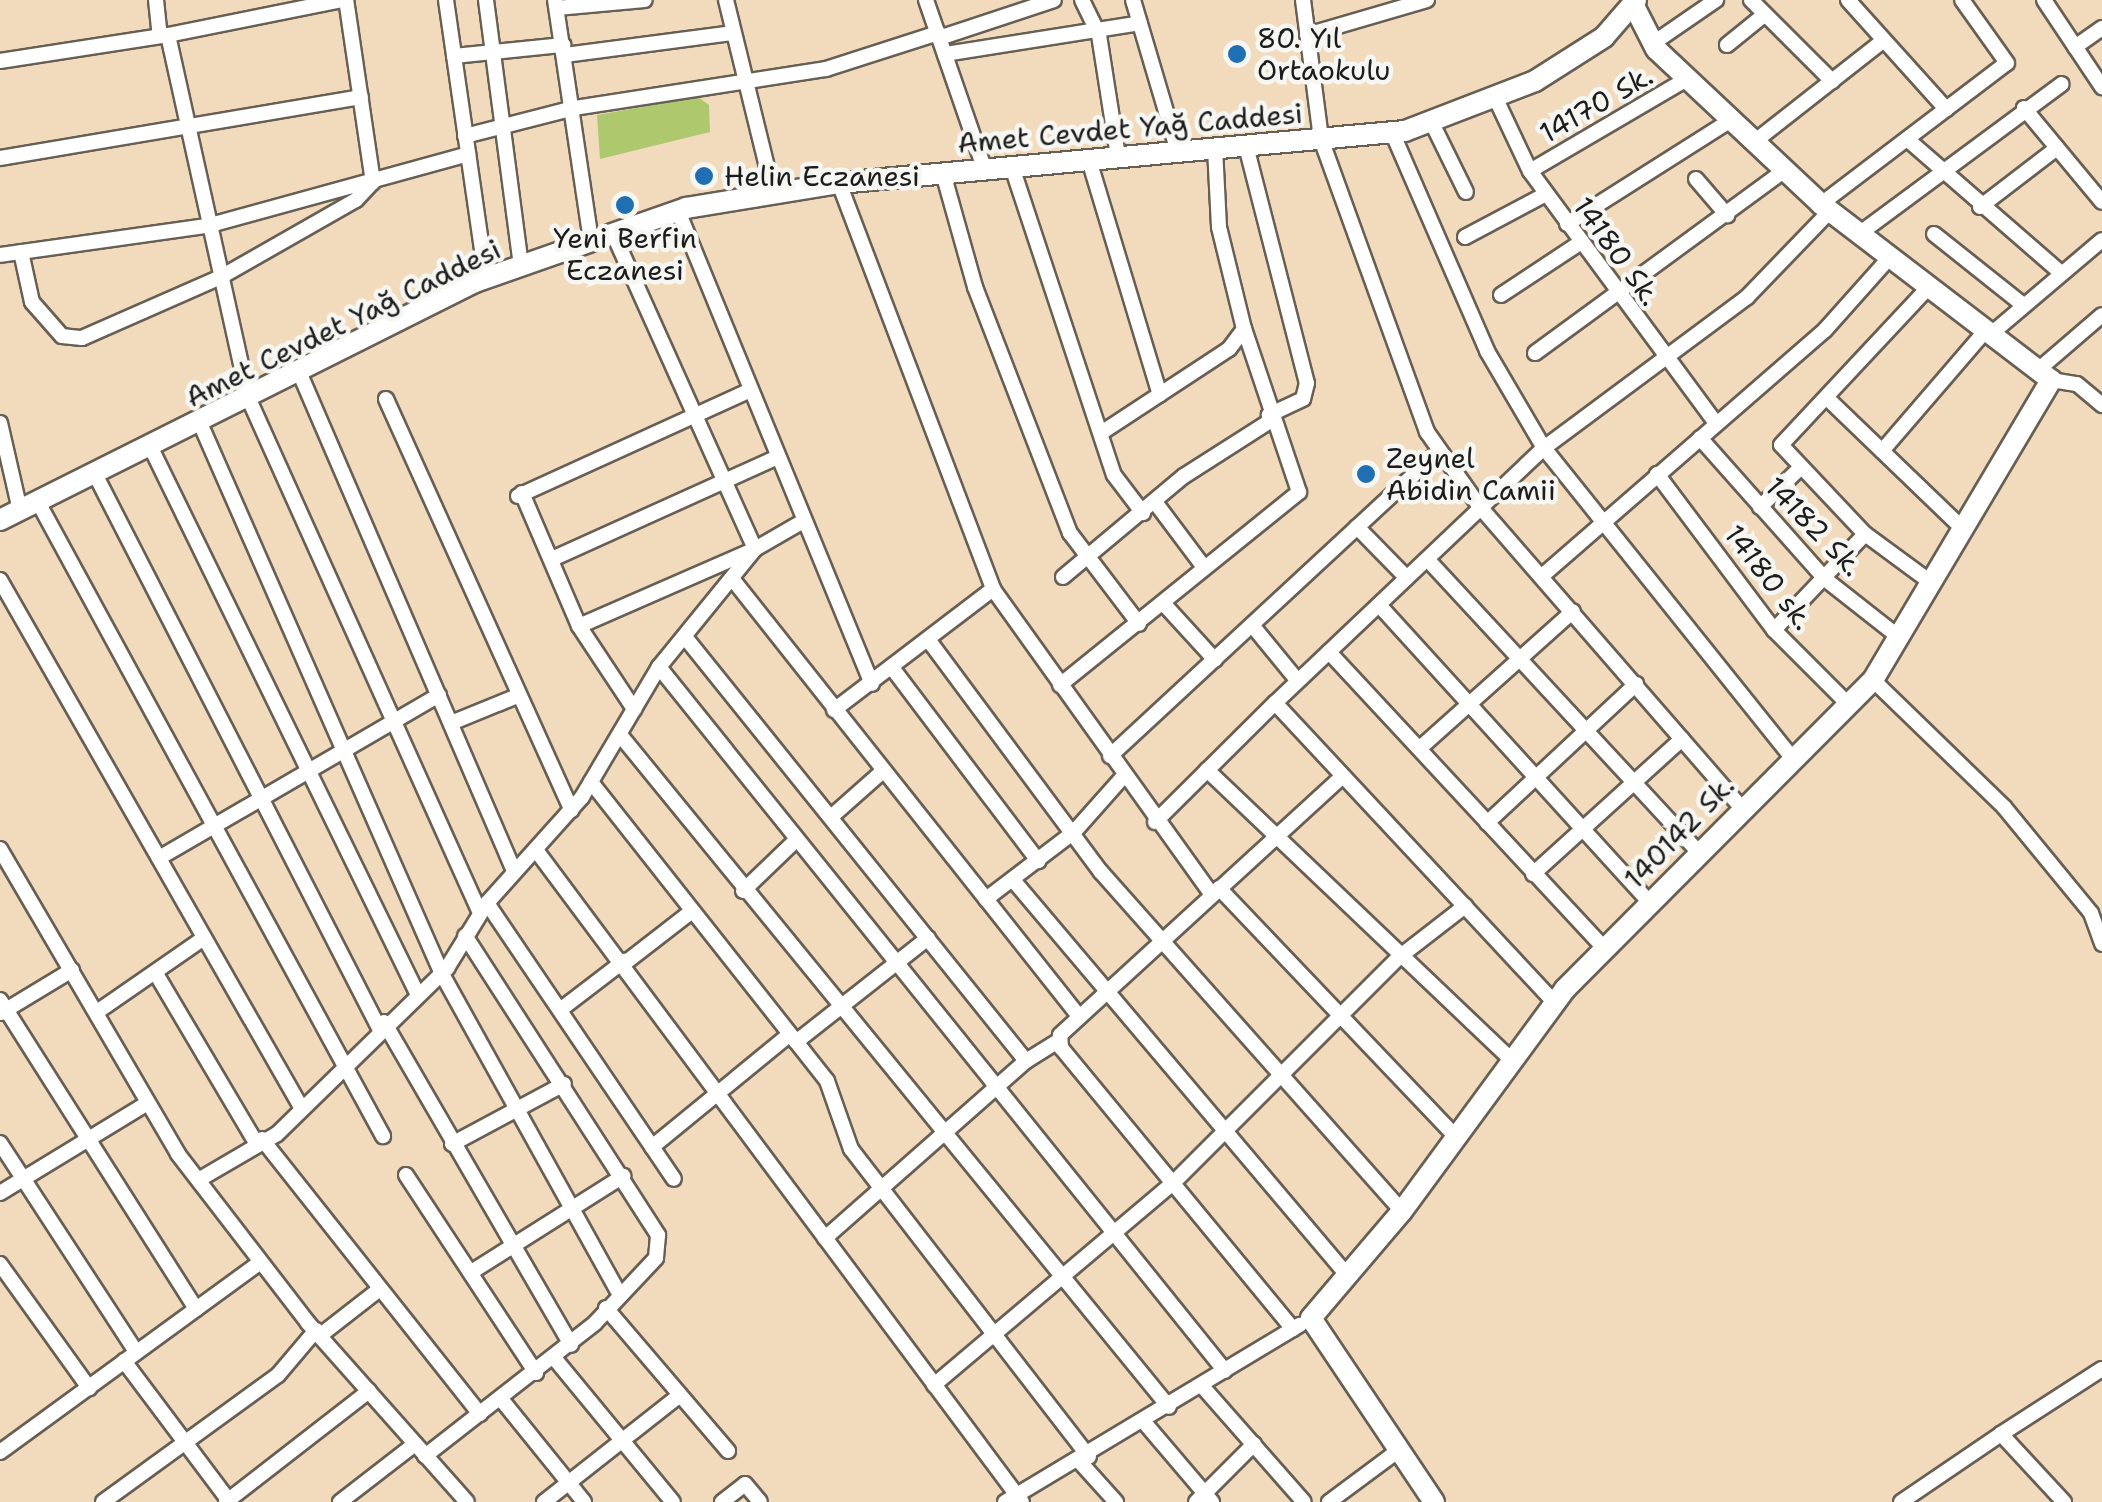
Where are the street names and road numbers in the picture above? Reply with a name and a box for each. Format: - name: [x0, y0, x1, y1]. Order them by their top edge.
- street label: 14170 Sk.: [1533, 58, 1659, 150]
- street label: Amet Cevdet Yağ Caddesi: [956, 96, 1304, 160]
- street label: 14180 Sk.: [1566, 190, 1668, 312]
- street label: Amet Cevdet Yağ Caddesi: [180, 232, 506, 414]
- street label: 14182 Sk.: [1759, 469, 1869, 583]
- street label: 14180 sk.: [1718, 518, 1820, 636]
- street label: 140142 Sk.: [1617, 769, 1741, 895]

